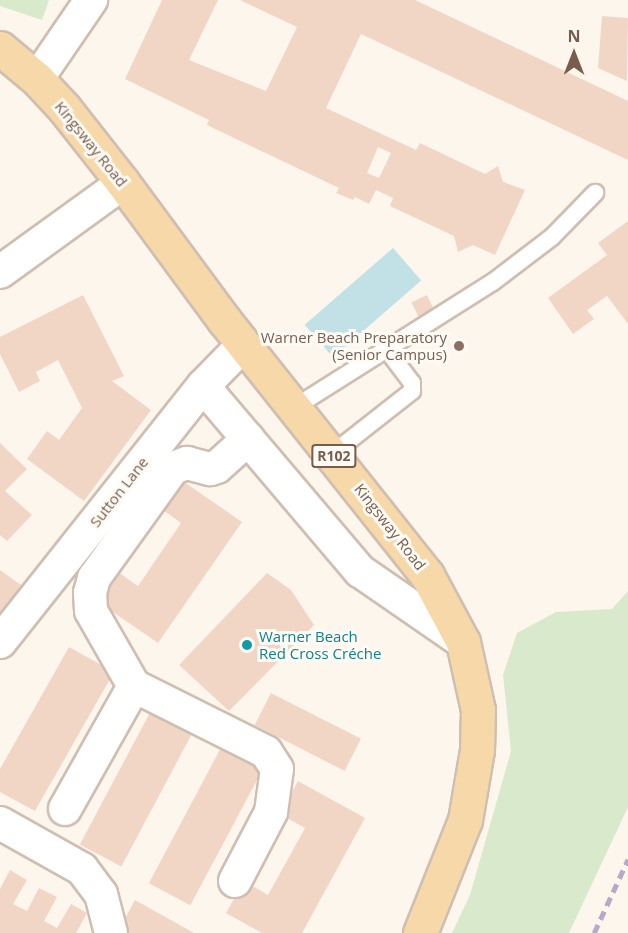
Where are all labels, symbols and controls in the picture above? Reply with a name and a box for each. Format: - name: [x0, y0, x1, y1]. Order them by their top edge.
- north arrow: [544, 24, 604, 84]
- text: N: [567, 25, 581, 47]
- street label: Kingsway Road: [51, 98, 131, 190]
- place label: Warner Beach Preparatory (Senior Campus): [261, 328, 447, 363]
- marker: Warner Beach Preparatory (Senior Campus): [452, 339, 466, 353]
- road number: R102: [310, 445, 358, 467]
- street label: Sutton Lane: [86, 453, 152, 531]
- street label: Kingsway Road: [351, 480, 429, 574]
- place label: Warner Beach Red Cross Créche: [259, 627, 381, 662]
- marker: Warner Beach Red Cross Créche: [240, 638, 254, 652]

